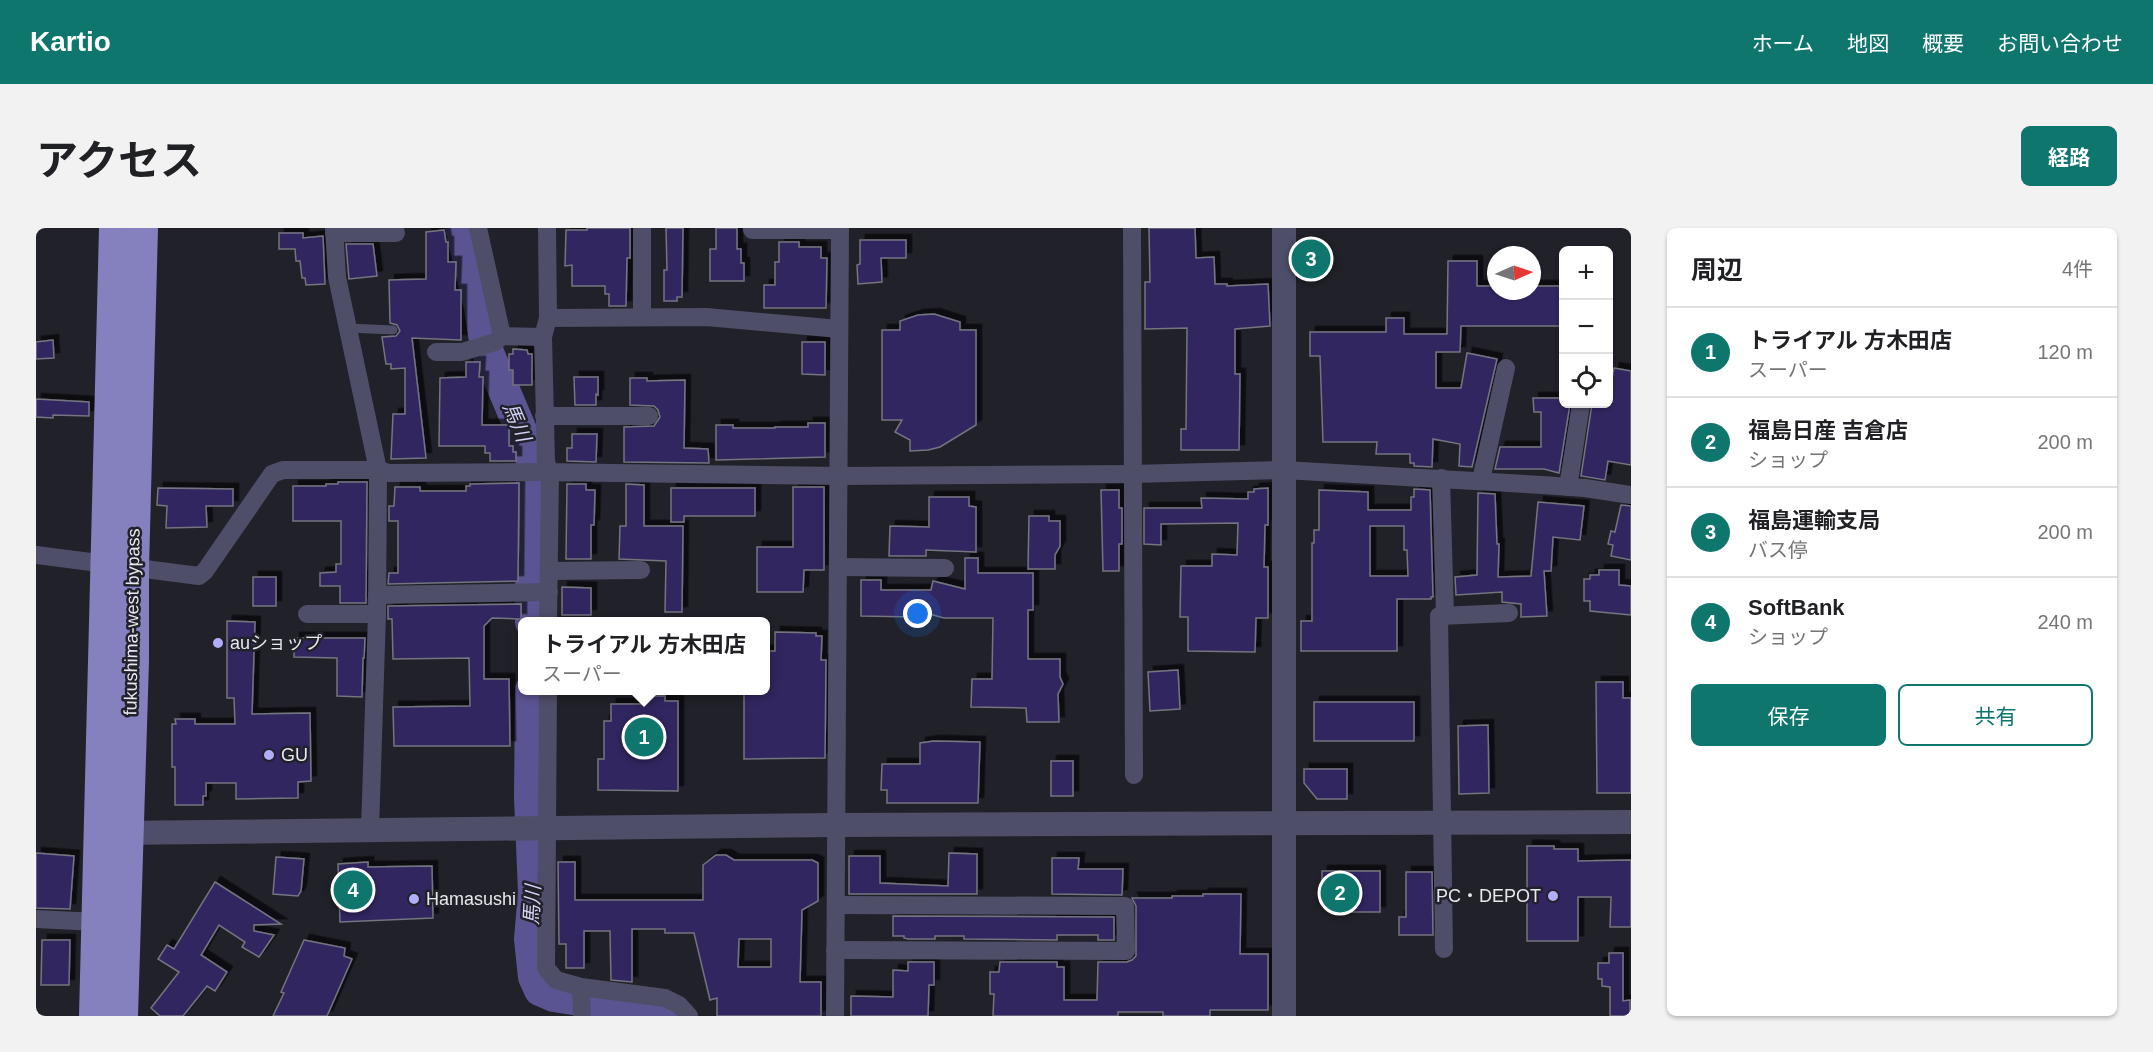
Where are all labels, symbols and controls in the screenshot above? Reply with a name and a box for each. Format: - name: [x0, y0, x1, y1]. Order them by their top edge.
- text: Kartio: [30, 26, 111, 57]
- text: ホーム: [1752, 32, 1814, 55]
- text: 地図: [1847, 32, 1889, 55]
- text: 概要: [1922, 32, 1964, 55]
- text: お問い合わせ: [1997, 32, 2123, 55]
- button: 経路: [2021, 126, 2117, 186]
- text: アクセス: [36, 137, 202, 184]
- pin: 3: [1292, 237, 1330, 282]
- north arrow: [1487, 246, 1541, 300]
- map controls: [1559, 246, 1613, 408]
- button: +: [1559, 246, 1613, 300]
- text: 周辺: [1691, 255, 1743, 285]
- text: 4件: [2062, 258, 2093, 280]
- button: −: [1559, 300, 1613, 354]
- text: トライアル 方木田店: [1748, 328, 1952, 353]
- text: 1: [1705, 341, 1716, 363]
- text: 120 m: [2037, 341, 2093, 363]
- button: locate: [1559, 354, 1613, 408]
- text: スーパー: [1748, 359, 1828, 381]
- water label: 馬川: [499, 399, 536, 447]
- text: 福島日産 吉倉店: [1748, 418, 1908, 443]
- text: 2: [1705, 431, 1716, 453]
- text: 200 m: [2037, 431, 2093, 453]
- text: ショップ: [1748, 449, 1828, 471]
- text: 福島運輸支局: [1748, 508, 1880, 533]
- text: 3: [1705, 521, 1716, 543]
- text: 200 m: [2037, 521, 2093, 543]
- street label: fukushima-west bypass: [120, 528, 144, 716]
- text: バス停: [1748, 539, 1808, 561]
- text: SoftBank: [1748, 595, 1845, 620]
- your location: [903, 599, 932, 628]
- text: 4: [1705, 611, 1716, 633]
- text: 240 m: [2037, 611, 2093, 633]
- popup: [518, 617, 770, 695]
- text: ショップ: [1748, 626, 1828, 648]
- text: トライアル 方木田店: [542, 632, 746, 657]
- place label: auショップ: [230, 633, 322, 653]
- marker: auショップ: [211, 636, 225, 650]
- text: スーパー: [542, 663, 622, 685]
- button: 保存: [1691, 684, 1886, 746]
- button: 共有: [1898, 684, 2093, 746]
- pin: 1: [624, 714, 664, 760]
- place label: GU: [281, 745, 308, 765]
- marker: GU: [262, 748, 276, 762]
- pin: 4: [334, 868, 372, 912]
- pin: 2: [1320, 870, 1360, 916]
- water label: 馬川: [520, 882, 544, 926]
- place label: PC・DEPOT: [1436, 886, 1541, 906]
- place label: Hamasushi: [426, 889, 516, 909]
- marker: PC・DEPOT: [1546, 889, 1560, 903]
- marker: Hamasushi: [407, 892, 421, 906]

